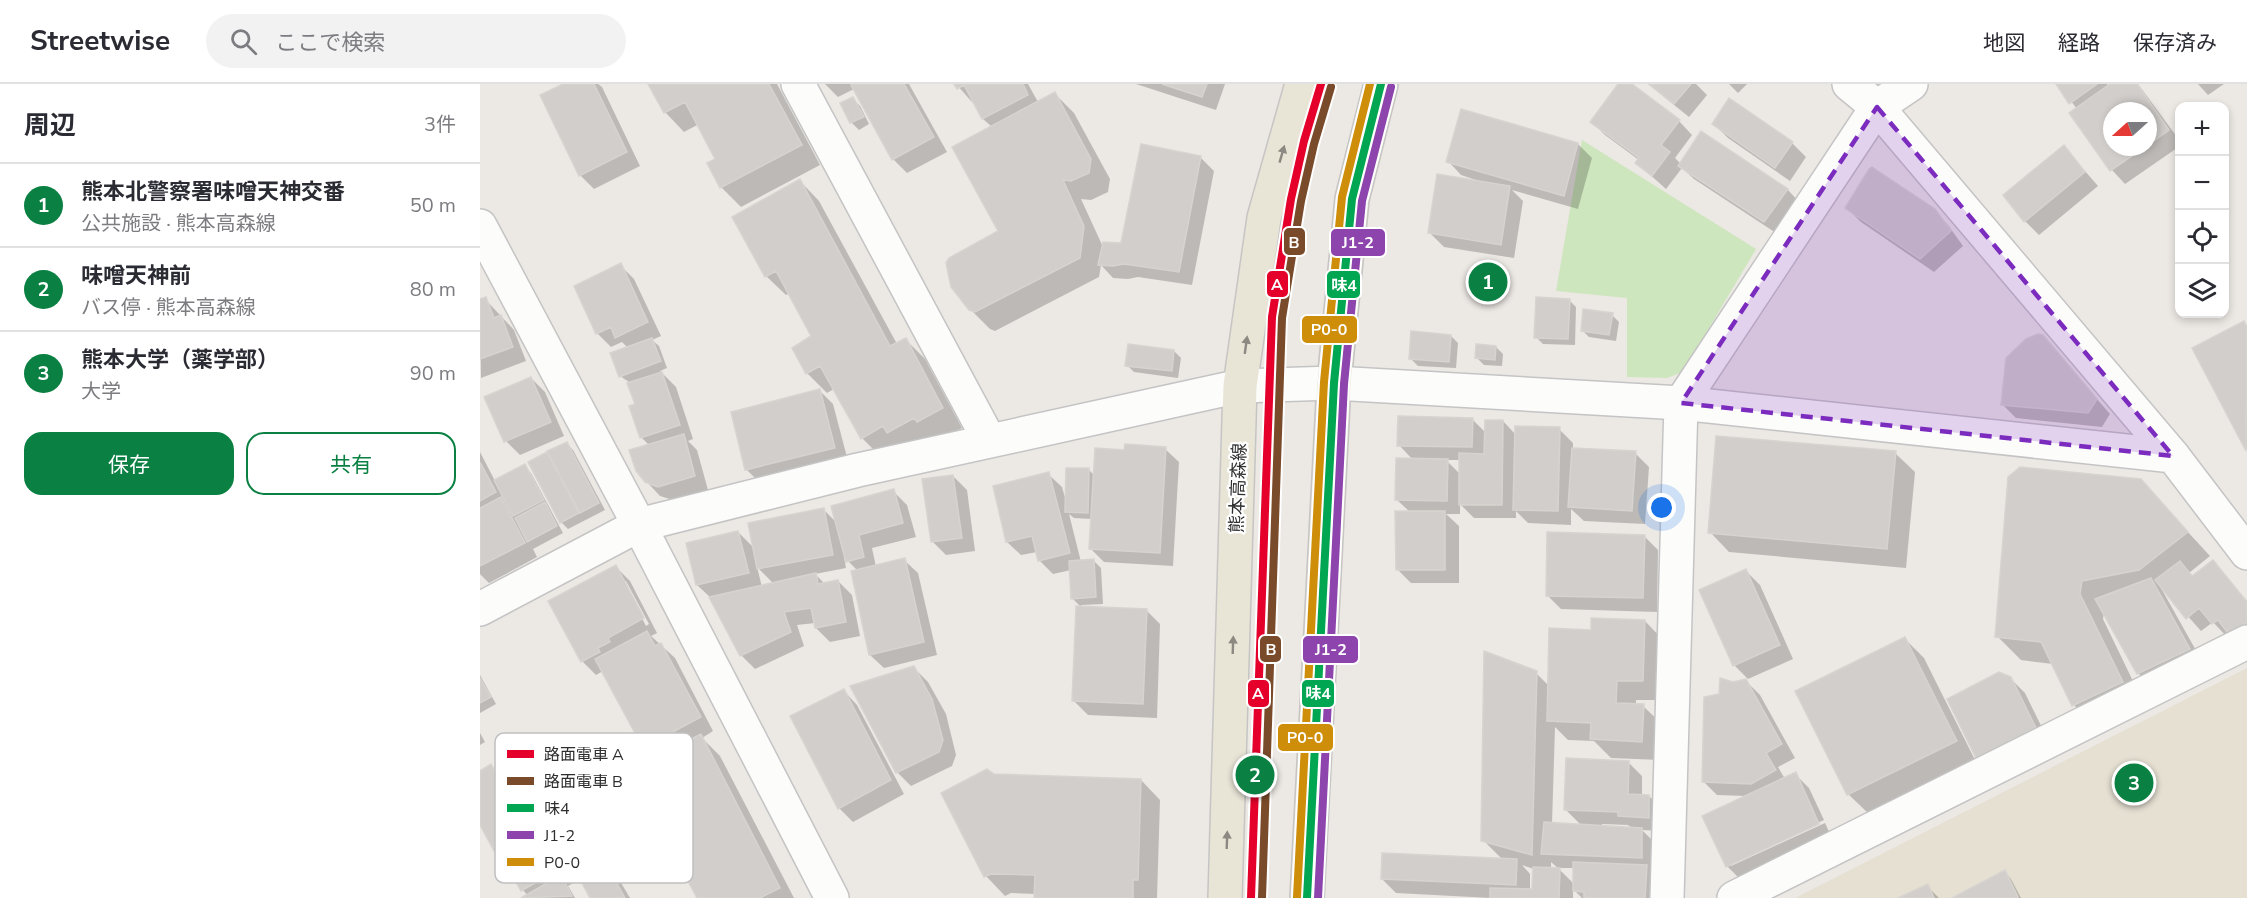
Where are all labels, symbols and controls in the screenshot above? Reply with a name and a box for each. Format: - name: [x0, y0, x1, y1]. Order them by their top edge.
- search box: [206, 14, 626, 68]
- text: Streetwise: [30, 22, 170, 60]
- icon: search: [227, 25, 260, 58]
- text: ここで検索: [275, 28, 385, 58]
- text: 地図: [1983, 29, 2025, 57]
- text: 経路: [2058, 29, 2100, 57]
- text: 保存済み: [2133, 29, 2217, 57]
- north arrow: [2103, 102, 2157, 156]
- map controls: [2175, 102, 2229, 318]
- button: +: [2175, 102, 2229, 156]
- text: 周辺: [24, 108, 76, 143]
- text: 3件: [424, 111, 456, 138]
- one-way arrow: [1278, 145, 1287, 163]
- button: −: [2175, 156, 2229, 210]
- text: 熊本北警察署味噌天神交番: [81, 177, 345, 207]
- text: 1: [38, 192, 50, 219]
- text: 50 m: [410, 192, 456, 219]
- text: 公共施設 · 熊本高森線: [81, 210, 276, 237]
- button: locate: [2175, 210, 2229, 264]
- line badge: B: [1283, 227, 1306, 256]
- line badge: J1-2: [1330, 228, 1386, 257]
- text: B: [1288, 232, 1300, 254]
- text: J1-2: [1341, 232, 1374, 254]
- pin: 1: [1468, 260, 1508, 304]
- text: 味噌天神前: [81, 261, 191, 291]
- button: layers: [2175, 264, 2229, 318]
- line badge: A: [1266, 270, 1289, 298]
- line badge: 味4: [1326, 270, 1361, 299]
- text: A: [1271, 274, 1283, 296]
- text: 味4: [1331, 275, 1357, 297]
- text: 2: [38, 276, 50, 303]
- text: 80 m: [410, 276, 456, 303]
- text: バス停 · 熊本高森線: [81, 294, 256, 321]
- line badge: P0-0: [1301, 315, 1358, 344]
- text: P0-0: [1311, 319, 1347, 341]
- one-way arrow: [1241, 336, 1251, 355]
- text: 熊本大学（薬学部）: [81, 345, 279, 375]
- text: 3: [38, 360, 50, 387]
- text: 90 m: [410, 360, 456, 387]
- text: 大学: [81, 378, 121, 405]
- button: 保存: [24, 432, 234, 495]
- button: 共有: [246, 432, 456, 495]
- street label: 熊本高森線: [1224, 443, 1252, 533]
- your location: [1647, 493, 1676, 522]
- one-way arrow: [1229, 635, 1238, 654]
- line badge: B: [1259, 635, 1282, 663]
- line badge: J1-2: [1302, 635, 1359, 664]
- text: B: [1265, 639, 1277, 661]
- text: J1-2: [1314, 639, 1347, 661]
- line badge: A: [1247, 679, 1270, 708]
- line badge: 味4: [1301, 679, 1335, 708]
- text: A: [1252, 683, 1264, 705]
- text: 味4: [1305, 683, 1331, 705]
- line badge: P0-0: [1277, 723, 1334, 752]
- text: P0-0: [1287, 727, 1323, 749]
- legend: [495, 733, 693, 883]
- text: 路面電車 A: [544, 744, 624, 766]
- pin: 2: [1236, 752, 1274, 798]
- pin: 3: [2114, 760, 2154, 806]
- text: 路面電車 B: [544, 771, 623, 793]
- text: 味4: [544, 798, 570, 820]
- text: J1-2: [543, 825, 575, 847]
- one-way arrow: [1223, 830, 1232, 849]
- text: P0-0: [544, 852, 580, 874]

